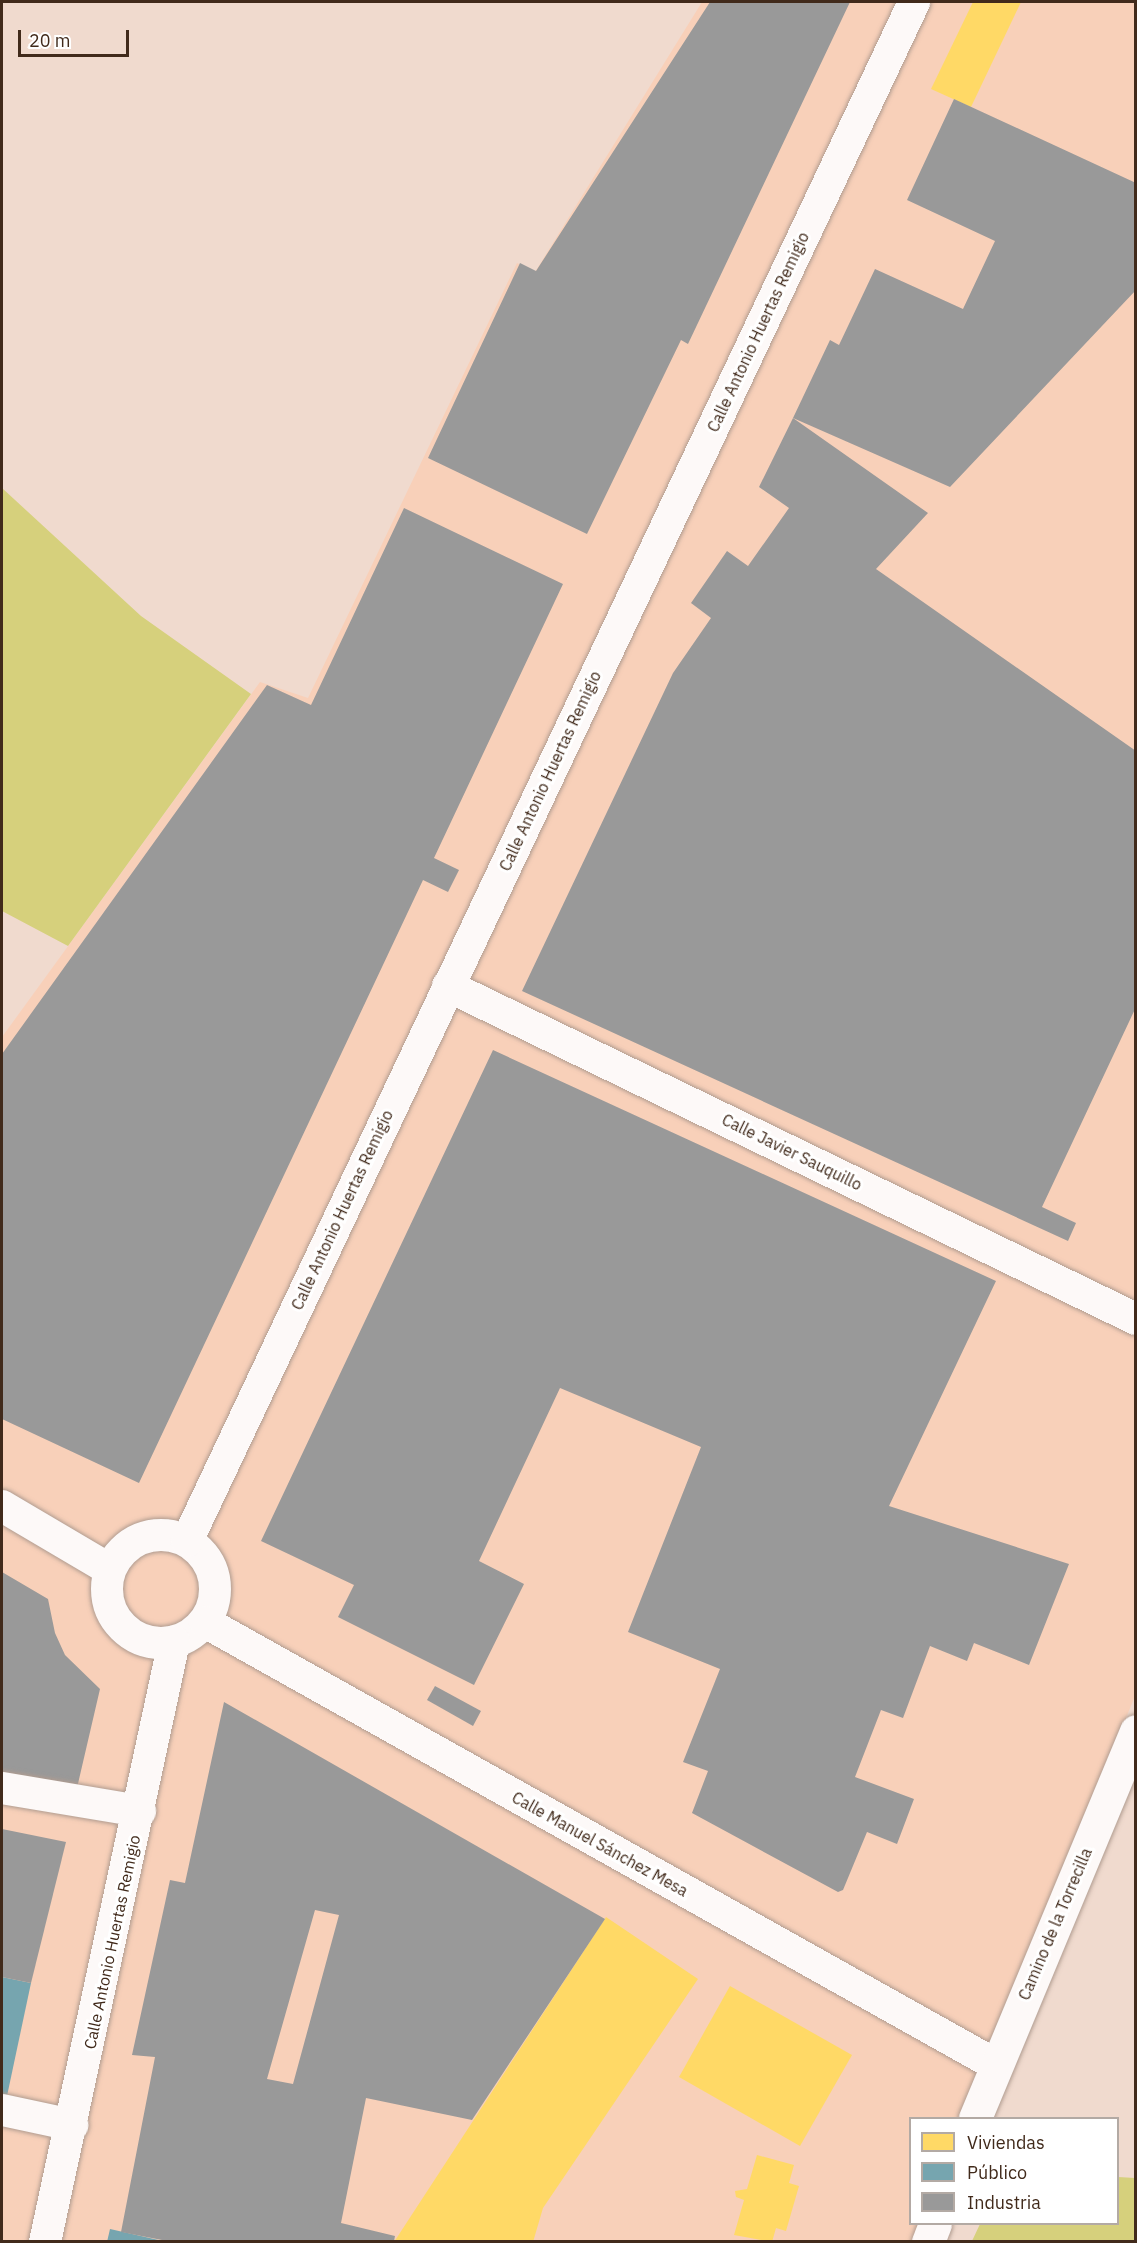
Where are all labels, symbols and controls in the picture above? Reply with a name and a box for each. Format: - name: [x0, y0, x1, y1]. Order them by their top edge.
- scale bar: [21, 18, 132, 56]
- text: 20 m: [29, 29, 71, 52]
- street label: Calle Antonio Huertas Remigio: [703, 229, 813, 435]
- street label: Calle Antonio Huertas Remigio: [495, 668, 605, 874]
- street label: Calle Antonio Huertas Remigio: [287, 1107, 397, 1313]
- street label: Calle Javier Sauquillo: [719, 1110, 865, 1194]
- street label: Calle Manuel Sánchez Mesa: [509, 1788, 691, 1900]
- street label: Calle Antonio Huertas Remigio: [80, 1833, 144, 2051]
- street label: Camino de la Torrecilla: [1014, 1845, 1096, 2003]
- legend: [909, 2117, 1119, 2225]
- text: Viviendas: [967, 2131, 1045, 2154]
- text: Público: [967, 2161, 1027, 2184]
- text: Industria: [967, 2191, 1041, 2214]

